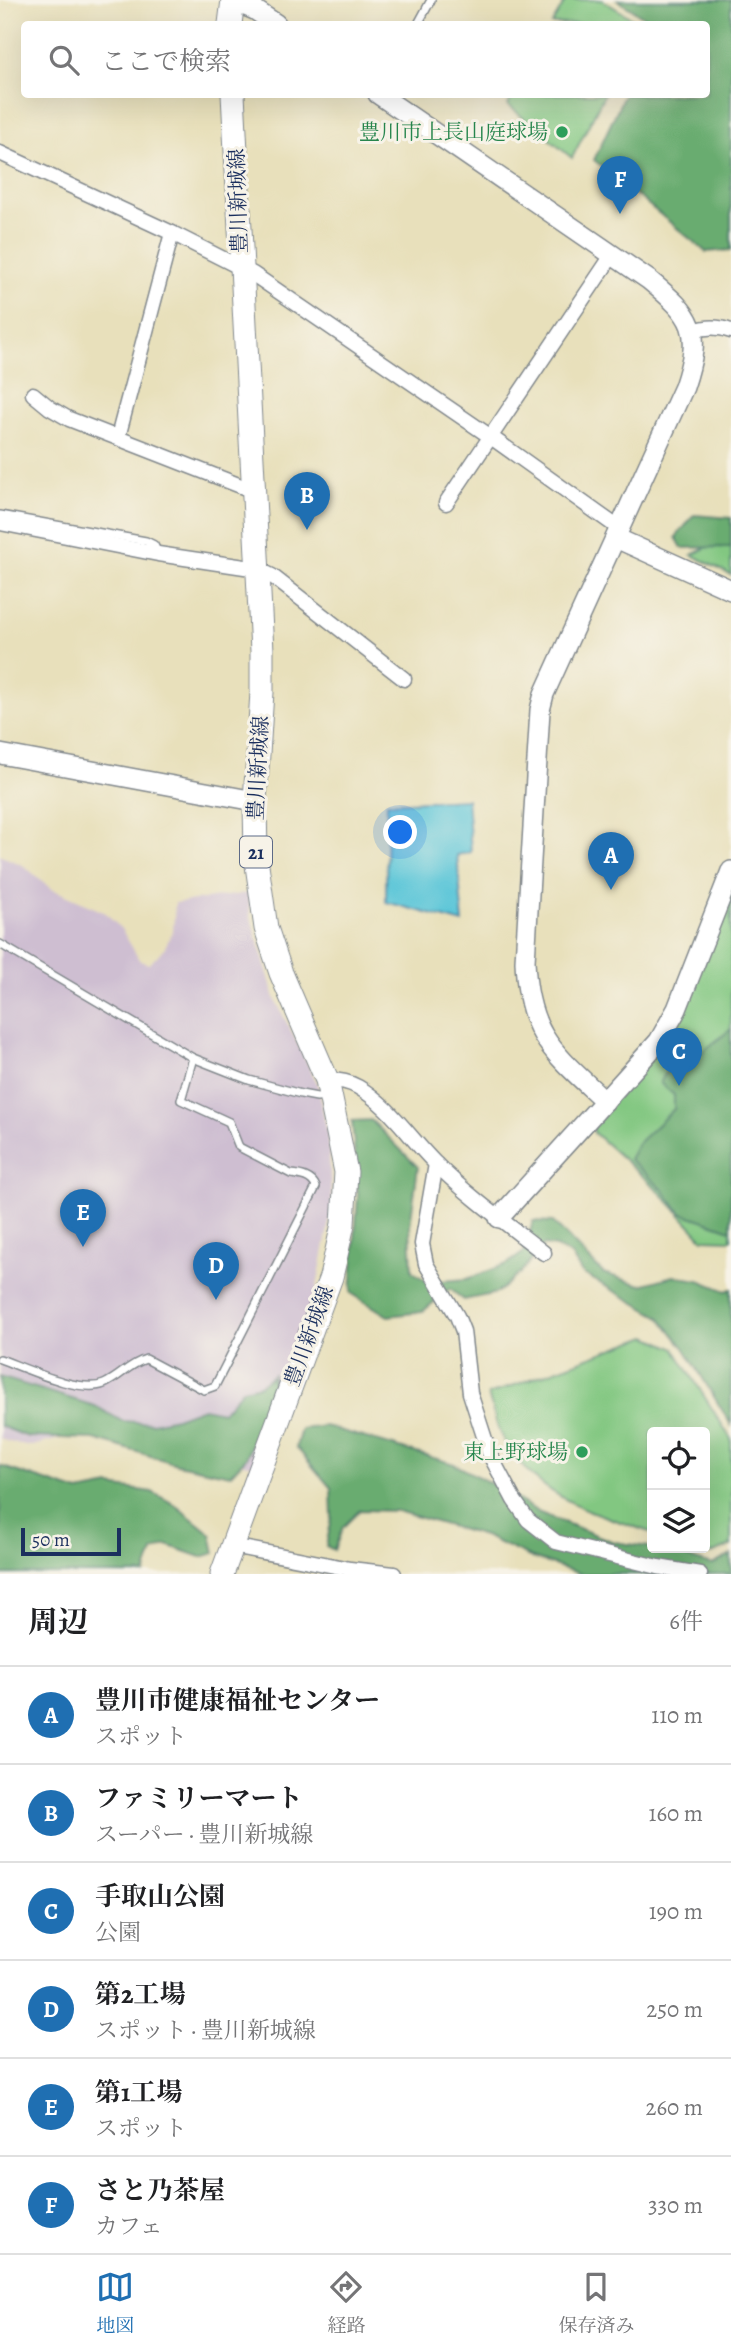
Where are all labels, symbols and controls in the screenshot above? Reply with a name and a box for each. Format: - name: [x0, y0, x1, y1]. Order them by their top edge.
- search box: [21, 21, 710, 98]
- icon: search: [45, 41, 83, 79]
- text: ここで検索: [101, 44, 231, 79]
- place label: 豊川市上長山庭球場: [359, 118, 548, 146]
- marker: 豊川市上長山庭球場: [554, 124, 570, 140]
- street label: 豊川新城線: [222, 148, 254, 254]
- pin: F: [597, 156, 643, 214]
- pin: B: [284, 472, 330, 530]
- street label: 豊川新城線: [241, 715, 275, 821]
- your location: [383, 815, 417, 849]
- pin: A: [588, 832, 634, 890]
- road number: 21: [240, 836, 272, 867]
- pin: C: [656, 1028, 702, 1086]
- pin: E: [60, 1189, 106, 1247]
- pin: D: [193, 1242, 239, 1300]
- street label: 豊川新城線: [278, 1282, 340, 1390]
- map controls: [647, 1427, 710, 1553]
- button: locate: [647, 1427, 710, 1490]
- place label: 東上野球場: [463, 1438, 568, 1466]
- marker: 東上野球場: [574, 1444, 590, 1460]
- button: layers: [647, 1490, 710, 1553]
- scale bar: [21, 1525, 121, 1557]
- text: 50 m: [32, 1527, 70, 1553]
- text: 周辺: [28, 1602, 88, 1642]
- text: 6件: [669, 1606, 703, 1637]
- text: 豊川市健康福祉センター: [95, 1683, 380, 1718]
- text: A: [44, 1700, 58, 1731]
- text: 110 m: [651, 1700, 703, 1731]
- text: スポット: [95, 1721, 187, 1752]
- text: ファミリーマート: [95, 1781, 302, 1816]
- text: B: [44, 1798, 58, 1829]
- text: 160 m: [649, 1798, 703, 1829]
- text: スーパー · 豊川新城線: [95, 1819, 313, 1850]
- text: 手取山公園: [95, 1879, 225, 1914]
- text: C: [44, 1896, 58, 1927]
- text: 190 m: [649, 1896, 703, 1927]
- text: 公園: [95, 1917, 141, 1948]
- text: 第2工場: [95, 1977, 186, 2012]
- text: D: [43, 1994, 59, 2025]
- text: 250 m: [646, 1994, 703, 2025]
- text: スポット · 豊川新城線: [95, 2015, 316, 2046]
- text: 第1工場: [95, 2075, 182, 2110]
- text: E: [44, 2092, 58, 2123]
- text: 260 m: [645, 2092, 703, 2123]
- text: スポット: [95, 2113, 187, 2144]
- text: さと乃茶屋: [95, 2173, 225, 2208]
- text: F: [45, 2190, 57, 2221]
- text: 330 m: [648, 2190, 703, 2221]
- text: カフェ: [95, 2211, 163, 2242]
- tab: 地図: [96, 2268, 135, 2339]
- tab: 経路: [327, 2268, 366, 2339]
- tab: 保存済み: [558, 2268, 635, 2339]

